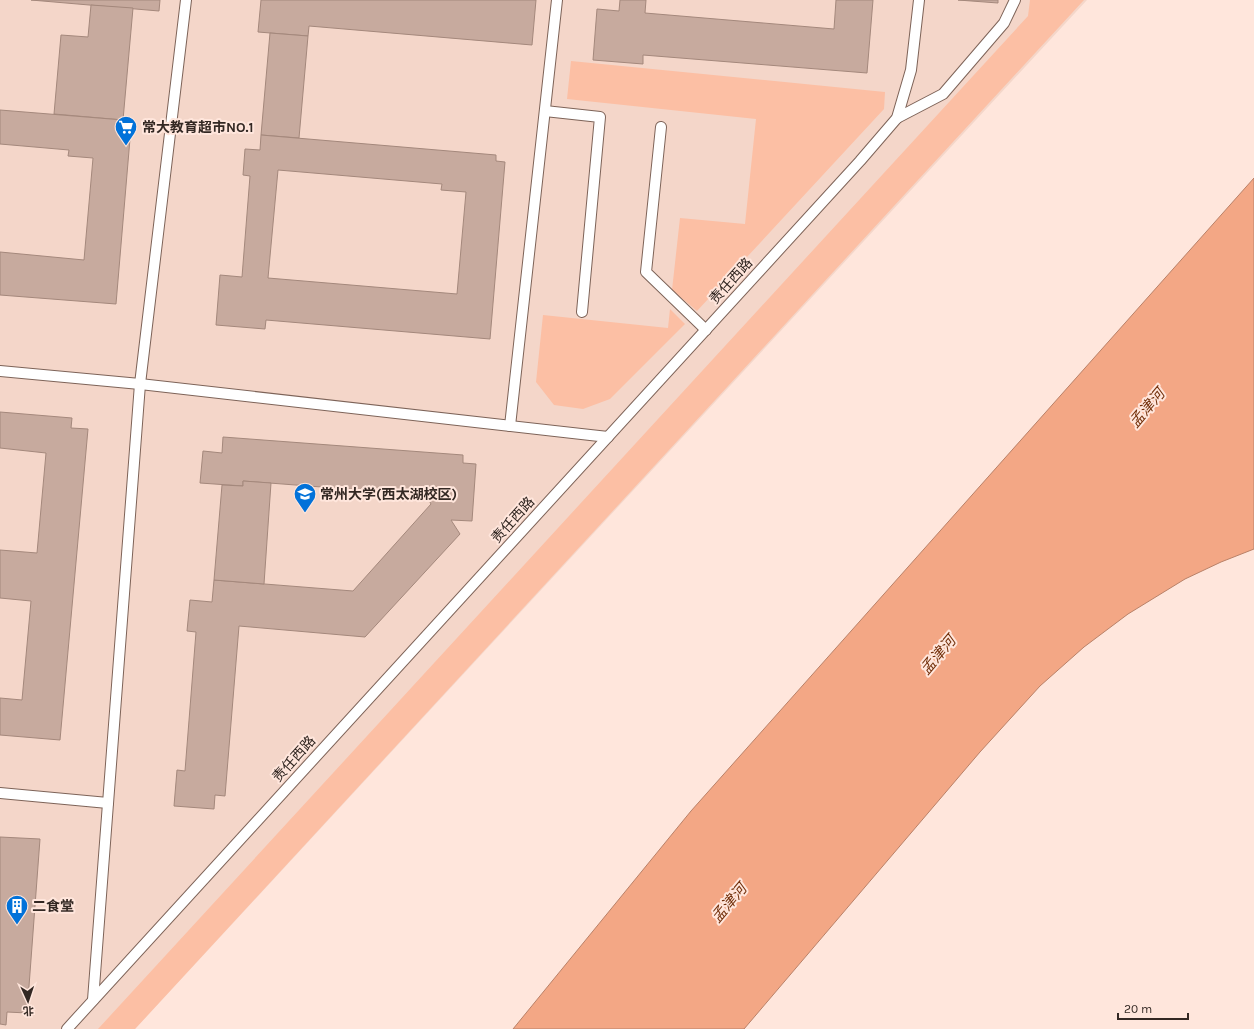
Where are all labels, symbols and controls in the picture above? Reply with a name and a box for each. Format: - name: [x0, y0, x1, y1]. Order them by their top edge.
- supermarket icon: 常大教育超市NO.1: [113, 114, 139, 147]
- place label: 常大教育超市NO.1: [142, 119, 254, 136]
- street label: 责任西路: [706, 255, 756, 307]
- water label: 孟津河: [1126, 383, 1170, 431]
- school or university icon: 常州大学(西太湖校区): [292, 481, 318, 514]
- place label: 常州大学(西太湖校区): [320, 486, 457, 503]
- street label: 责任西路: [488, 494, 538, 546]
- water label: 孟津河: [917, 630, 961, 678]
- street label: 责任西路: [269, 733, 319, 785]
- water label: 孟津河: [708, 878, 752, 926]
- building icon: 二食堂: [4, 893, 30, 926]
- place label: 二食堂: [32, 898, 74, 915]
- north arrow: [8, 981, 48, 1021]
- scale bar: [1118, 995, 1188, 1021]
- text: 20 m: [1124, 1002, 1152, 1016]
- text: 北: [23, 1004, 34, 1017]

